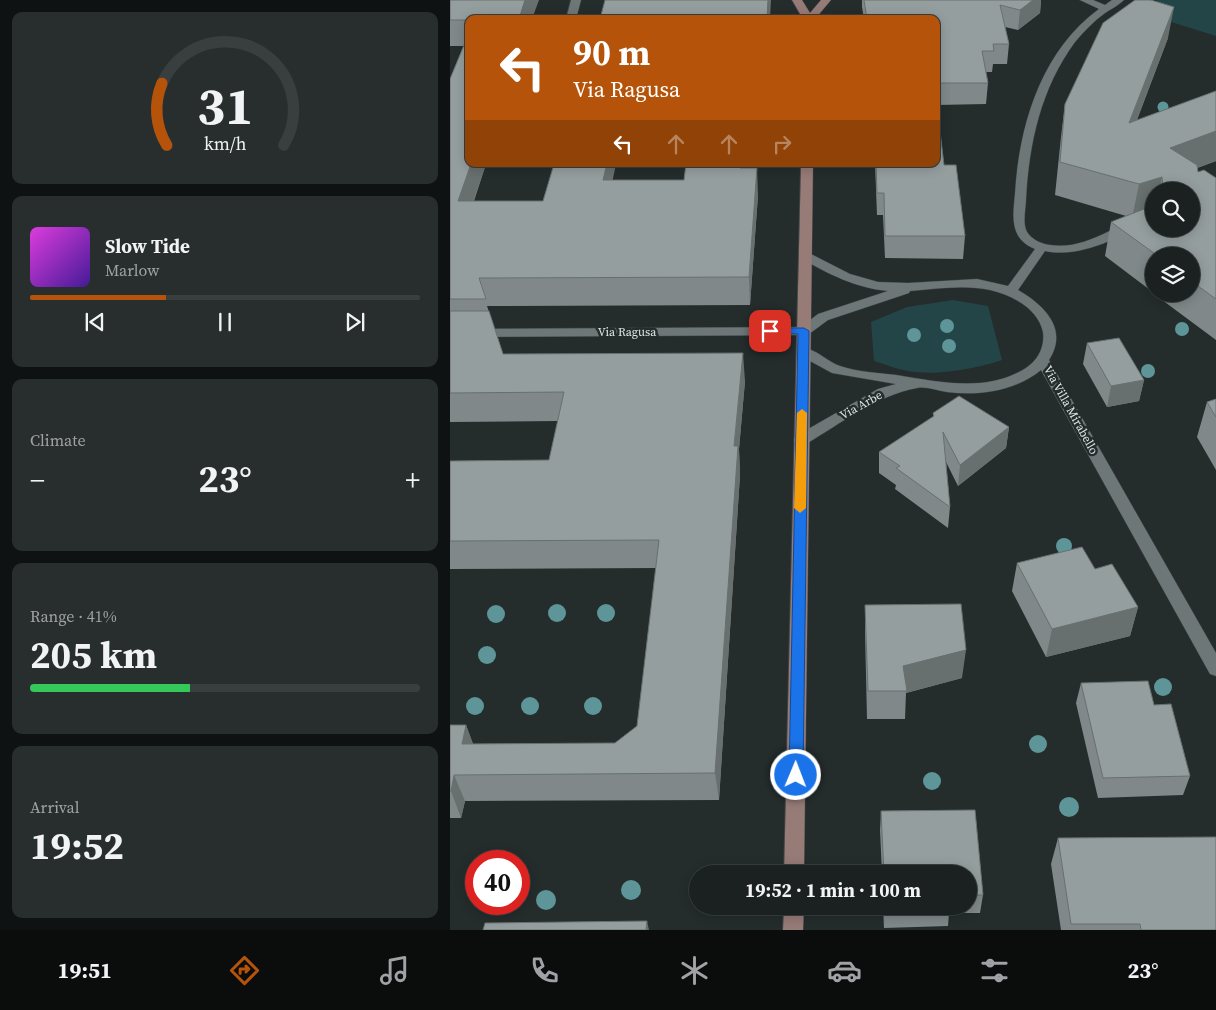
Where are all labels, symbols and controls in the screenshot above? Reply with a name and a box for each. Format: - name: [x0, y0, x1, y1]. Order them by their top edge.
- text: 90 m: [573, 29, 650, 77]
- icon: left: [490, 35, 555, 100]
- text: 31: [197, 70, 253, 141]
- text: Via Ragusa: [573, 74, 680, 104]
- icon: left: [609, 130, 637, 158]
- icon: ahead: [662, 130, 690, 158]
- icon: ahead: [715, 130, 743, 158]
- icon: right: [768, 130, 796, 158]
- text: km/h: [204, 131, 247, 156]
- map controls: [1145, 182, 1200, 302]
- button: search: [1145, 182, 1200, 237]
- text: Slow Tide: [105, 233, 190, 259]
- button: layers: [1145, 247, 1200, 302]
- text: Marlow: [105, 259, 160, 281]
- icon: previous: [81, 308, 109, 336]
- icon: pause: [211, 308, 239, 336]
- icon: next: [341, 308, 369, 336]
- pin: [749, 310, 791, 352]
- icon: arrive: [756, 317, 784, 345]
- street label: Via Ragusa: [598, 324, 657, 340]
- street label: Via Villa Mirabello: [1040, 363, 1102, 458]
- street label: Via Arbe: [837, 387, 885, 423]
- text: Climate: [30, 429, 86, 451]
- text: 23°: [198, 453, 252, 505]
- text: −: [30, 461, 45, 499]
- text: +: [405, 461, 420, 499]
- text: Range · 41%: [30, 605, 117, 627]
- text: 205 km: [30, 629, 157, 681]
- position arrow: [769, 748, 821, 800]
- text: Arrival: [30, 796, 79, 818]
- text: 19:52: [30, 820, 124, 872]
- speed limit sign: 40: [465, 850, 530, 915]
- text: 19:52 · 1 min · 100 m: [745, 877, 921, 903]
- icon: directions: [227, 953, 262, 988]
- icon: music: [377, 953, 412, 988]
- icon: phone: [527, 953, 562, 988]
- icon: climate: [677, 953, 712, 988]
- icon: car: [827, 953, 862, 988]
- icon: filters: [977, 953, 1012, 988]
- text: 19:51: [58, 955, 112, 985]
- text: 23°: [1127, 955, 1158, 985]

